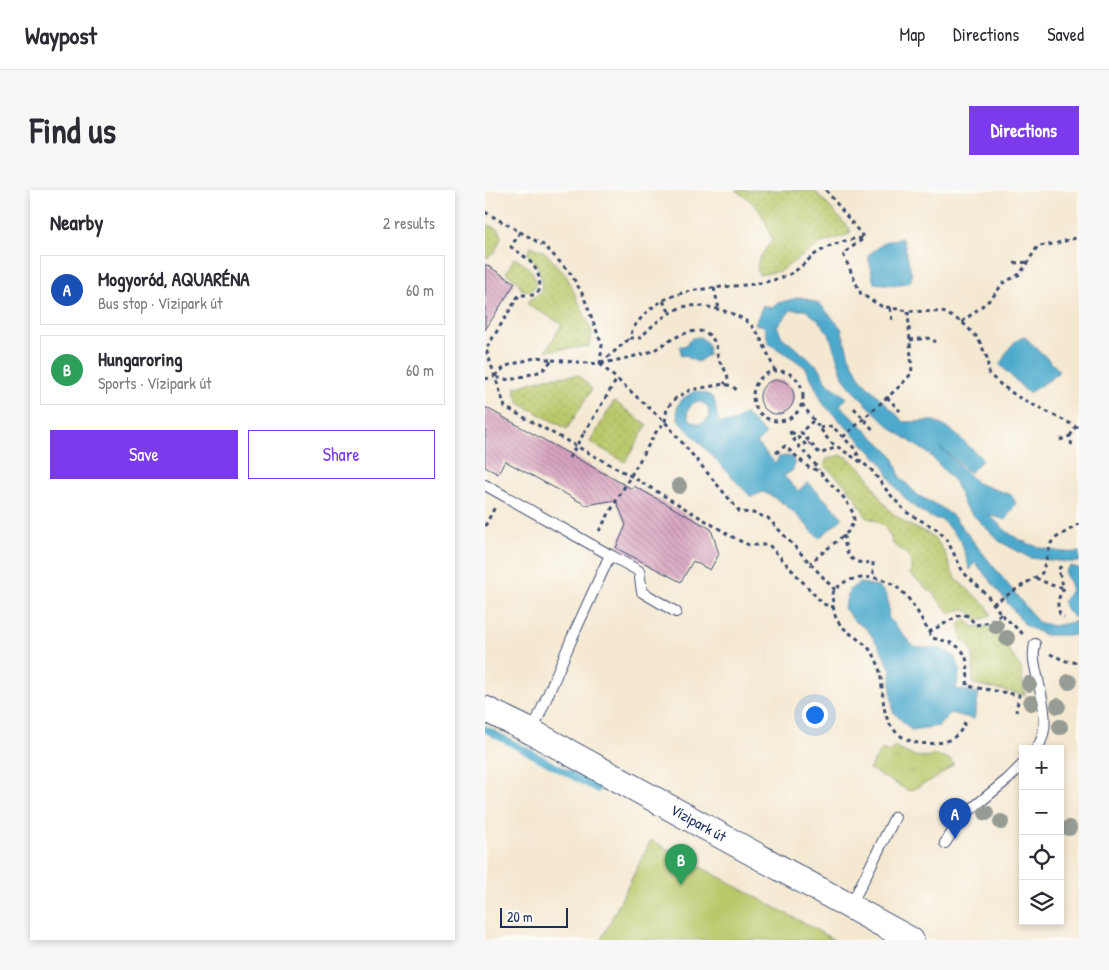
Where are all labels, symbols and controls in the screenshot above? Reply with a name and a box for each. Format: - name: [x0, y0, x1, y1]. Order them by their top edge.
- text: Waypost: [25, 19, 97, 51]
- text: Map: [900, 22, 925, 47]
- text: Directions: [953, 22, 1019, 47]
- text: Saved: [1047, 22, 1084, 47]
- button: Directions: [969, 106, 1079, 155]
- text: Find us: [30, 107, 116, 154]
- text: Nearby: [50, 208, 103, 237]
- text: 2 results: [383, 212, 435, 234]
- text: Mogyoród, AQUARÉNA: [98, 266, 250, 292]
- text: A: [63, 279, 71, 301]
- text: 60 m: [406, 279, 434, 301]
- text: Bus stop · Vízipark út: [98, 292, 222, 314]
- text: Hungaroring: [98, 346, 183, 372]
- text: B: [63, 359, 71, 381]
- text: 60 m: [406, 359, 434, 381]
- text: Sports · Vízipark út: [98, 372, 212, 394]
- button: Save: [50, 430, 238, 479]
- button: Share: [248, 430, 435, 479]
- your location: [802, 702, 828, 728]
- map controls: [1019, 745, 1064, 925]
- button: +: [1019, 745, 1064, 790]
- button: −: [1019, 790, 1064, 835]
- pin: A: [939, 798, 971, 839]
- street label: Vízipark út: [667, 799, 731, 847]
- button: locate: [1019, 835, 1064, 880]
- pin: B: [665, 844, 697, 885]
- button: layers: [1019, 880, 1064, 925]
- scale bar: [500, 905, 567, 928]
- text: 20 m: [507, 907, 533, 926]

